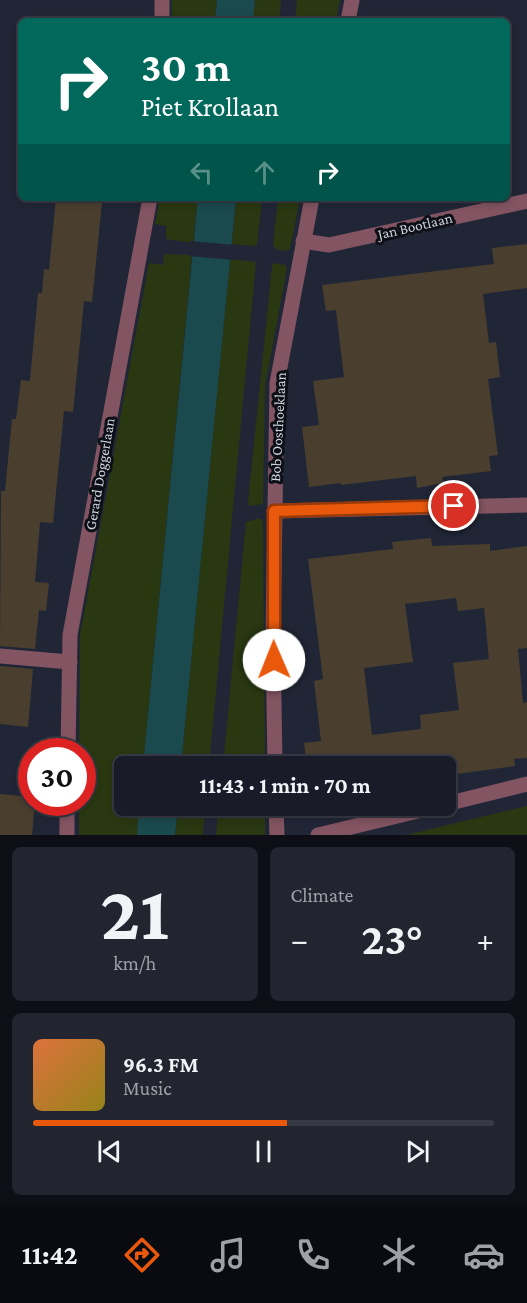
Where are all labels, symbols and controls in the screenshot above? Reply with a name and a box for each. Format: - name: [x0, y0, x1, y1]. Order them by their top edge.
- icon: right: [42, 42, 120, 120]
- text: 30 m: [141, 43, 231, 90]
- text: Piet Krollaan: [141, 92, 279, 122]
- icon: left: [185, 156, 218, 189]
- icon: ahead: [248, 156, 281, 189]
- icon: right: [311, 156, 344, 189]
- street label: Jan Bootlaan: [374, 210, 454, 244]
- street label: Bob Oosthoeklaan: [267, 372, 289, 482]
- street label: Gerard Doggerlaan: [82, 417, 119, 531]
- pin: [428, 480, 479, 531]
- icon: arrive: [437, 489, 470, 522]
- position arrow: [242, 628, 306, 692]
- speed limit sign: 30: [18, 738, 96, 816]
- text: 11:43 · 1 min · 70 m: [199, 773, 371, 798]
- text: 21: [100, 869, 169, 956]
- text: Climate: [291, 884, 353, 906]
- text: 23°: [361, 914, 423, 964]
- text: −: [291, 921, 308, 958]
- text: +: [477, 921, 494, 958]
- text: km/h: [113, 952, 156, 974]
- text: 96.3 FM: [123, 1052, 199, 1077]
- text: Music: [123, 1077, 172, 1099]
- icon: previous: [93, 1135, 126, 1168]
- icon: pause: [247, 1135, 280, 1168]
- icon: next: [401, 1135, 434, 1168]
- icon: directions: [121, 1234, 163, 1276]
- icon: music: [207, 1234, 249, 1276]
- icon: phone: [292, 1234, 334, 1276]
- icon: climate: [378, 1234, 420, 1276]
- icon: car: [463, 1234, 505, 1276]
- text: 11:42: [22, 1240, 78, 1270]

